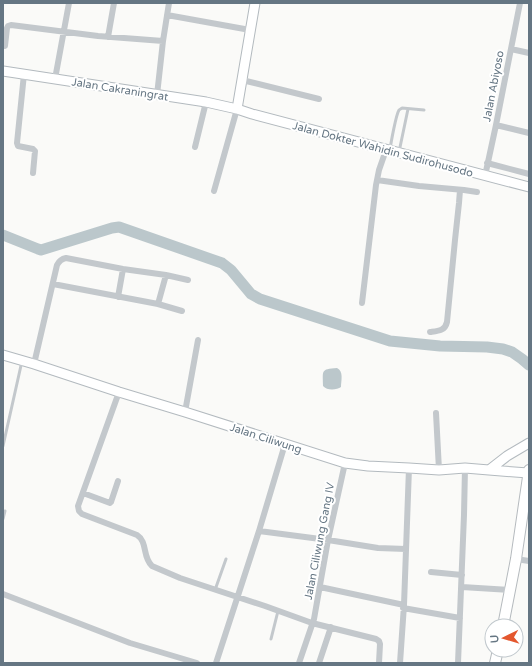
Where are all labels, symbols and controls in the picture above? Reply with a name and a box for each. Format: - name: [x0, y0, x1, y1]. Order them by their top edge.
- street label: Jalan Abiyoso: [480, 49, 507, 123]
- street label: Jalan Cakraningrat: [71, 75, 169, 104]
- street label: Jalan Dokter Wahidin Sudirohusodo: [291, 119, 475, 180]
- street label: Jalan Ciliwung: [228, 421, 303, 456]
- street label: Jalan Ciliwung Gang IV: [302, 481, 337, 601]
- north arrow: [484, 618, 524, 658]
- text: U: [488, 634, 501, 644]

